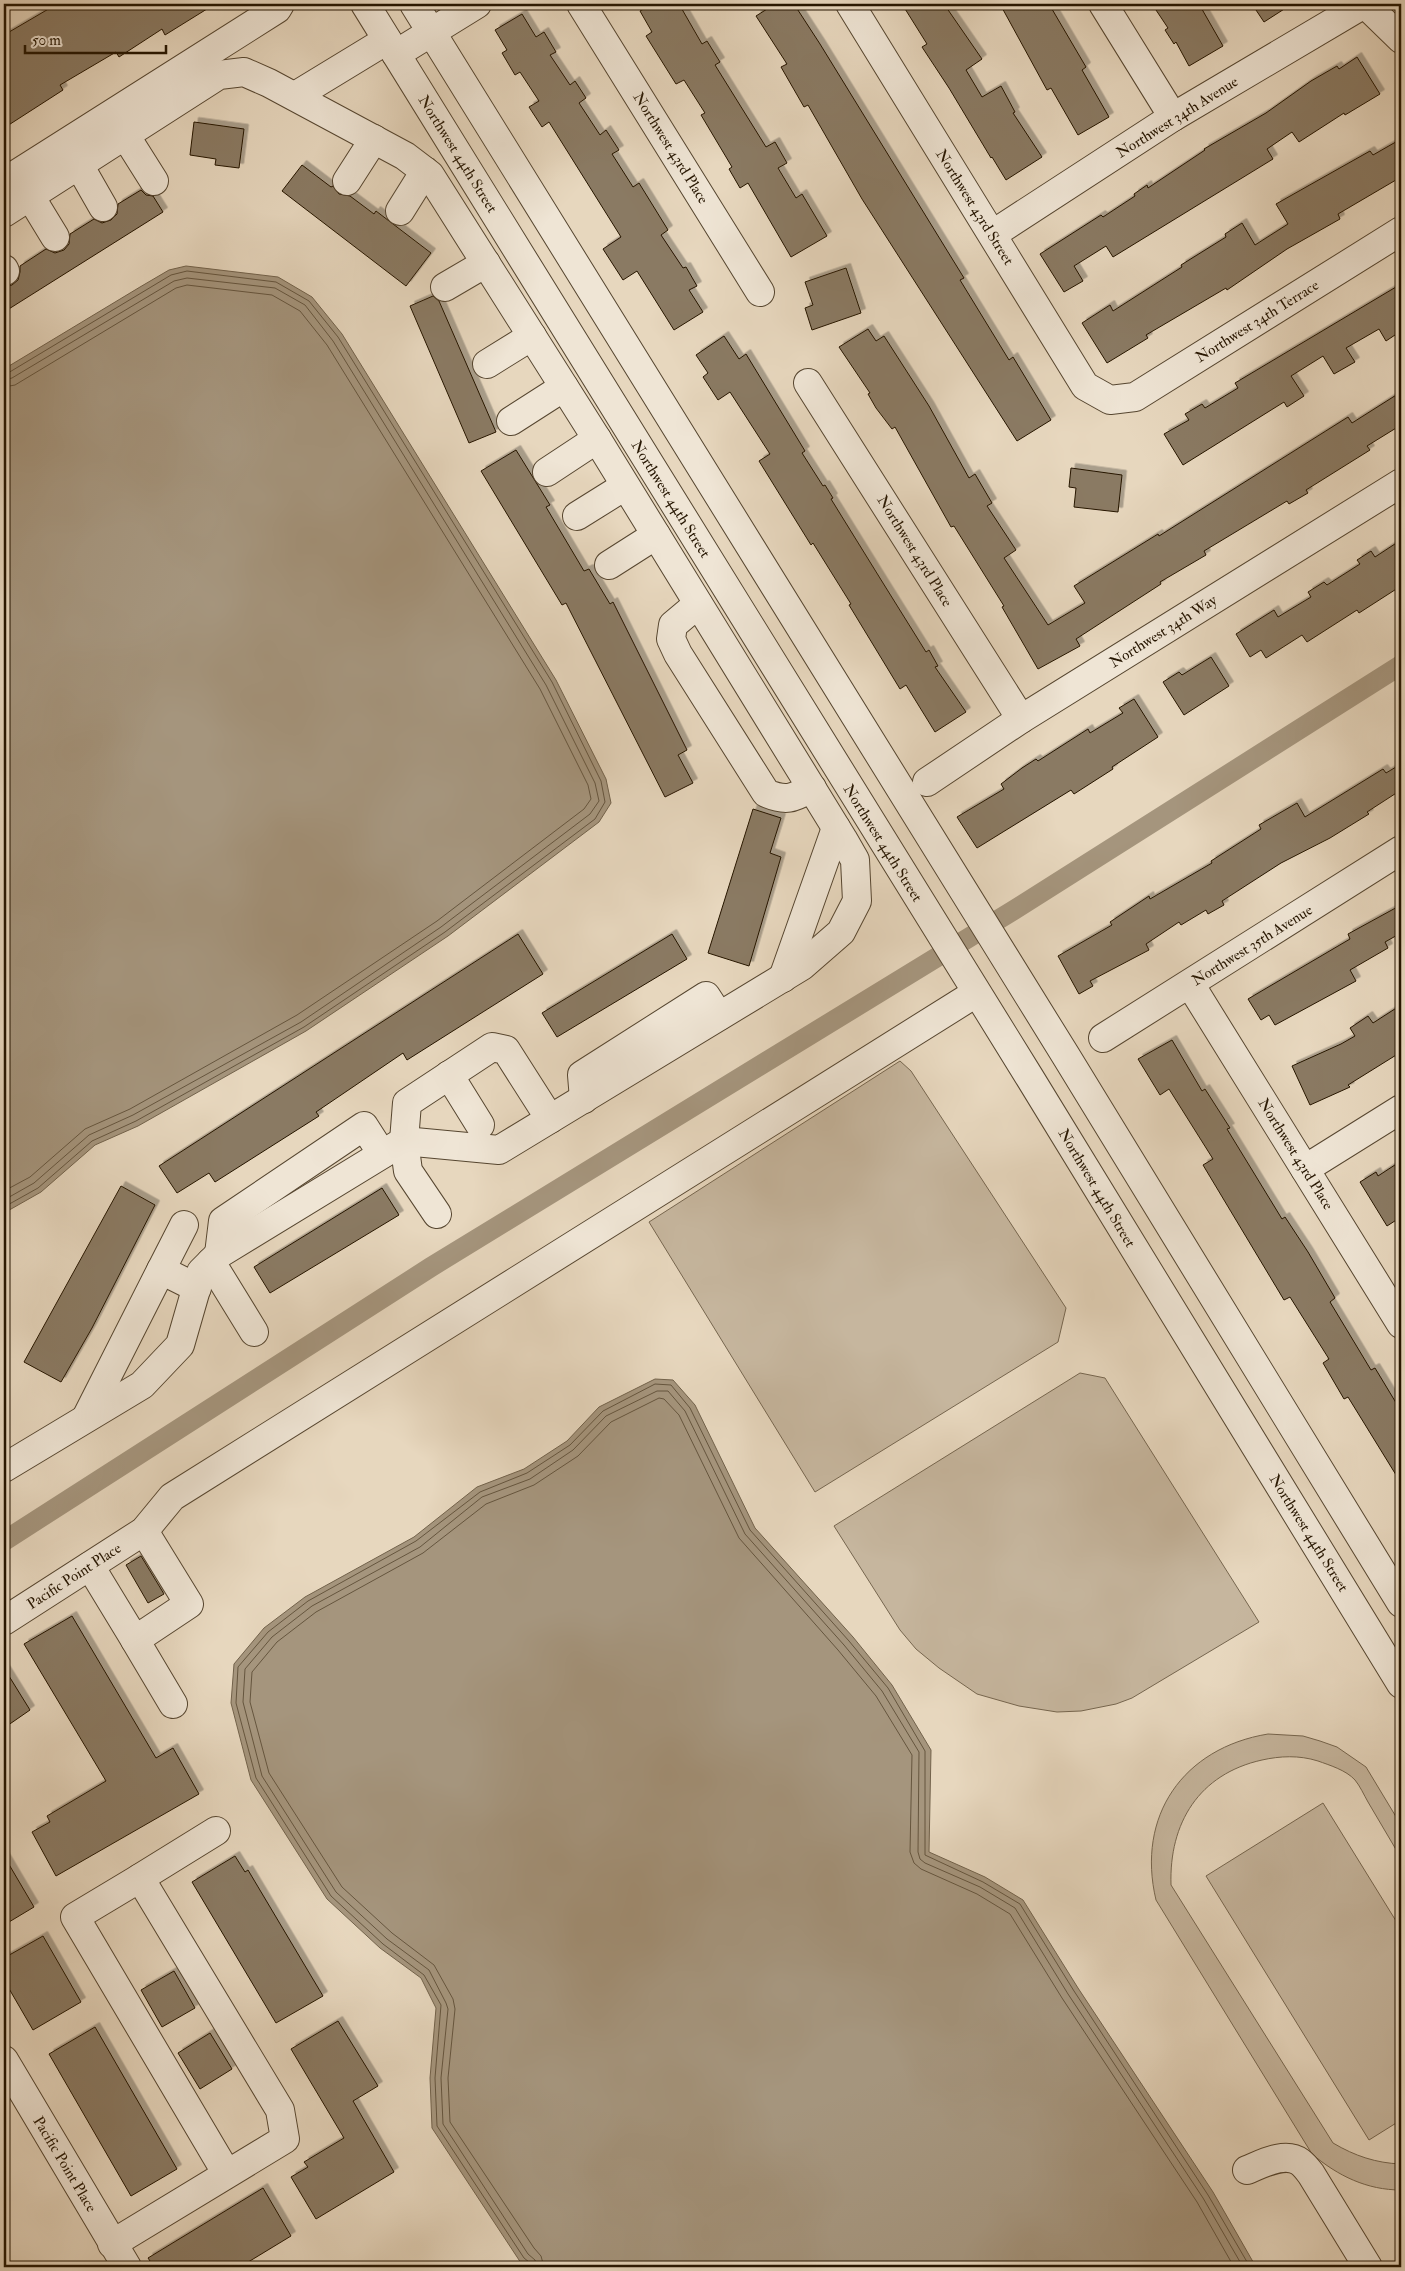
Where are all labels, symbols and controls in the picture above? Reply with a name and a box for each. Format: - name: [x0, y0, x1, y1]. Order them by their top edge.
- scale bar: [25, 22, 166, 54]
- text: 50 m: [32, 31, 61, 50]
- street label: Northwest 34th Avenue: [1113, 72, 1242, 163]
- street label: Northwest 43rd Place: [629, 89, 713, 208]
- street label: Northwest 44th Street: [414, 92, 502, 217]
- street label: Northwest 43rd Street: [931, 146, 1018, 269]
- street label: Northwest 34th Terrace: [1192, 276, 1322, 367]
- street label: Northwest 44th Street: [627, 437, 715, 562]
- street label: Northwest 43rd Place: [873, 492, 957, 611]
- street label: Northwest 34th Way: [1106, 590, 1221, 672]
- street label: Northwest 44th Street: [839, 781, 927, 906]
- street label: Northwest 35th Avenue: [1188, 901, 1316, 990]
- street label: Northwest 43rd Place: [1254, 1095, 1338, 1214]
- street label: Northwest 44th Street: [1054, 1125, 1140, 1251]
- street label: Northwest 44th Street: [1265, 1471, 1353, 1596]
- street label: Pacific Point Place: [24, 1539, 125, 1614]
- street label: Pacific Point Place: [29, 2113, 101, 2216]

